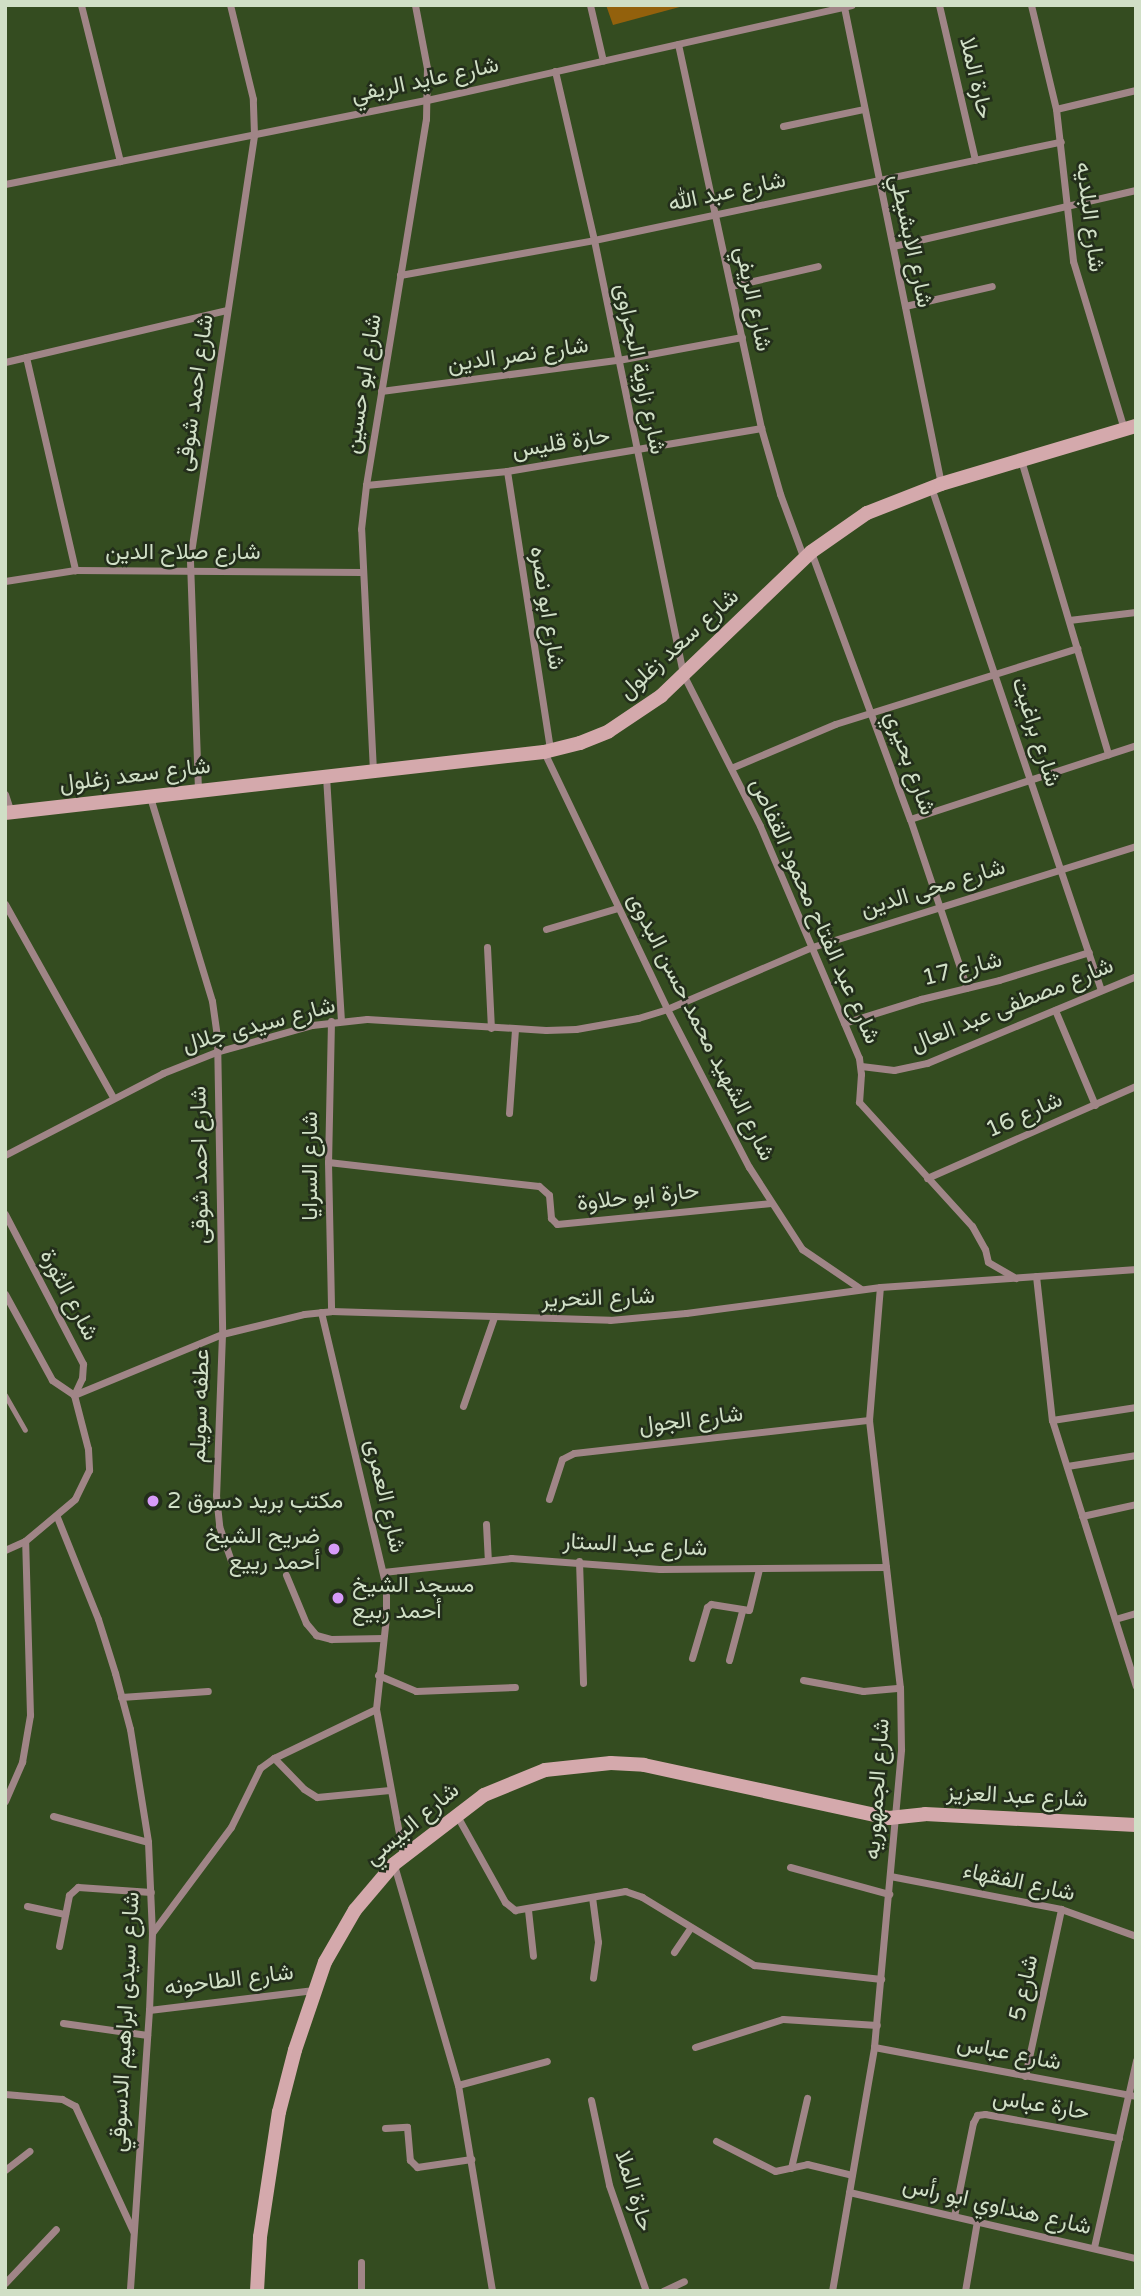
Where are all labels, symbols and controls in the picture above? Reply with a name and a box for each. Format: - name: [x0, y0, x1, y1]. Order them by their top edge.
- street label: حارة الملا: [953, 34, 999, 122]
- street label: شارع عايد الريفي: [349, 51, 501, 109]
- street label: شارع البلديه: [1070, 160, 1110, 274]
- street label: شارع عبد الله: [666, 166, 788, 218]
- street label: شارع الابشيطي: [883, 172, 939, 310]
- street label: شارع الريفي: [728, 244, 778, 354]
- street label: شارع زاوية البحراوى: [608, 281, 672, 457]
- street label: شارع ابو حسين: [338, 312, 388, 456]
- street label: شارع احمد شوقى: [170, 313, 220, 473]
- street label: شارع نصر الدين: [446, 331, 590, 379]
- street label: حارة قليس: [510, 422, 612, 464]
- street label: شارع صلاح الدين: [105, 538, 261, 566]
- street label: شارع ابو نصره: [524, 544, 570, 672]
- street label: شارع سعد زغلول: [613, 583, 745, 705]
- street label: شارع براغيت: [1005, 674, 1067, 790]
- street label: شارع بحيري: [878, 707, 942, 819]
- street label: شارع سعد زغلول: [58, 752, 212, 798]
- street label: شارع عبد الفتاح محمود القفاص: [744, 774, 886, 1048]
- street label: شارع محى الدين: [857, 853, 1009, 923]
- street label: شارع الشهيد محمد حسن البدوى: [621, 888, 781, 1166]
- street label: شارع 17: [919, 946, 1005, 992]
- street label: شارع مصطفى عبد العال: [907, 952, 1117, 1058]
- street label: شارع سيدى جلال: [180, 991, 338, 1059]
- street label: شارع احمد شوقى: [185, 1086, 215, 1244]
- street label: شارع 16: [981, 1086, 1067, 1144]
- street label: شارع السرايا: [296, 1111, 324, 1221]
- street label: حارة ابو حلاوة: [576, 1177, 700, 1217]
- street label: شارع الثورة: [33, 1245, 105, 1345]
- street label: شارع التحرير: [541, 1282, 655, 1314]
- street label: عطفه سويلم: [184, 1348, 216, 1464]
- street label: شارع الجول: [637, 1400, 745, 1440]
- street label: شارع العمرى: [359, 1437, 411, 1555]
- place label: مكتب بريد دسوق 2: [167, 1487, 343, 1515]
- marker: مكتب بريد دسوق 2: [145, 1493, 161, 1509]
- place label: ضريح الشيخ أحمد رييع: [205, 1522, 320, 1576]
- street label: شارع عبد الستار: [562, 1527, 708, 1563]
- marker: ضريح الشيخ أحمد رييع: [326, 1541, 342, 1557]
- place label: مسجد الشيخ أحمد ربيع: [352, 1571, 474, 1625]
- marker: مسجد الشيخ أحمد ربيع: [330, 1590, 346, 1606]
- street label: شارع الجمهوريه: [858, 1717, 896, 1861]
- street label: شارع البيسي: [359, 1777, 465, 1871]
- street label: شارع عبد العزيز: [946, 1779, 1088, 1813]
- street label: شارع الفقهاء: [960, 1857, 1078, 1907]
- street label: شارع سيدى ابراهيم الدسوقي: [104, 1891, 146, 2153]
- street label: شارع 5: [1004, 1953, 1044, 2023]
- street label: شارع الطاحونه: [163, 1958, 295, 2002]
- street label: شارع عباس: [955, 2029, 1063, 2077]
- street label: حارة عباس: [991, 2084, 1091, 2126]
- street label: حارة الملا: [609, 2147, 659, 2235]
- street label: شارع هنداوي ابو رأس: [900, 2171, 1094, 2241]

